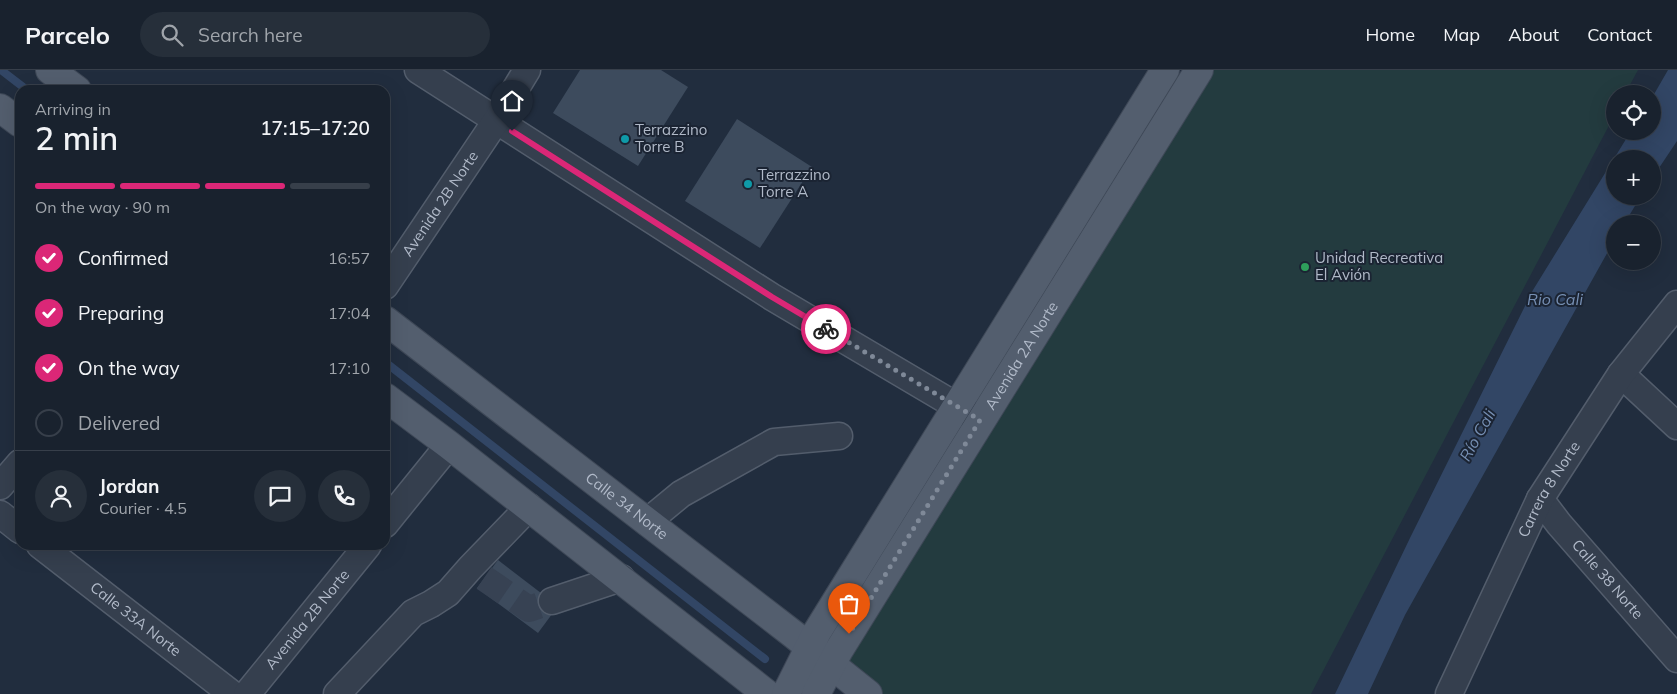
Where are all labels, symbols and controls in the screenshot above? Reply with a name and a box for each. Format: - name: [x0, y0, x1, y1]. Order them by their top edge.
- search box: [140, 12, 490, 57]
- text: Parcelo: [25, 20, 110, 50]
- icon: search: [158, 21, 186, 49]
- text: Search here: [198, 23, 302, 47]
- text: Home: [1365, 23, 1415, 46]
- text: Map: [1443, 23, 1480, 46]
- text: About: [1508, 23, 1559, 46]
- text: Contact: [1587, 23, 1652, 46]
- pin: [491, 80, 533, 131]
- map controls: [1606, 85, 1661, 270]
- button: locate: [1606, 85, 1661, 140]
- icon: home: [498, 87, 526, 115]
- text: Arriving in: [35, 99, 111, 119]
- text: 17:15–17:20: [260, 116, 370, 140]
- text: 2 min: [35, 118, 118, 158]
- place label: Terrazzino Torre B: [635, 120, 707, 156]
- marker: Terrazzino Torre B: [619, 133, 631, 145]
- street label: Avenida 2B Norte: [398, 147, 482, 260]
- button: +: [1606, 150, 1661, 205]
- place label: Terrazzino Torre A: [758, 165, 830, 201]
- marker: Terrazzino Torre A: [742, 178, 754, 190]
- text: On the way · 90 m: [35, 197, 170, 217]
- button: −: [1606, 215, 1661, 270]
- icon: check: [35, 244, 63, 272]
- text: Confirmed: [78, 246, 169, 270]
- text: 16:57: [328, 248, 370, 268]
- place label: Unidad Recreativa El Avión: [1315, 248, 1443, 284]
- marker: Unidad Recreativa El Avión: [1299, 261, 1311, 273]
- water label: Rio Cali: [1527, 289, 1583, 309]
- street label: Avenida 2A Norte: [980, 298, 1062, 413]
- icon: check: [35, 299, 63, 327]
- text: Preparing: [78, 301, 164, 325]
- text: 17:04: [328, 303, 370, 323]
- courier: [801, 304, 851, 354]
- icon: bike: [812, 315, 840, 343]
- icon: check: [35, 354, 63, 382]
- text: On the way: [78, 356, 180, 380]
- text: 17:10: [328, 358, 370, 378]
- water label: Río Cali: [1455, 405, 1499, 464]
- text: Delivered: [78, 411, 160, 435]
- street label: Carrera 8 Norte: [1513, 437, 1584, 540]
- street label: Calle 34 Norte: [582, 468, 672, 543]
- button: person: [35, 470, 87, 522]
- button: chat: [254, 470, 306, 522]
- button: phone: [318, 470, 370, 522]
- text: Jordan: [99, 474, 159, 498]
- text: Courier · 4.5: [99, 498, 187, 518]
- street label: Calle 38 Norte: [1568, 535, 1648, 623]
- street label: Avenida 2B Norte: [261, 565, 353, 673]
- street label: Calle 33A Norte: [87, 577, 185, 660]
- pin: [828, 583, 870, 634]
- icon: bag: [835, 590, 863, 618]

